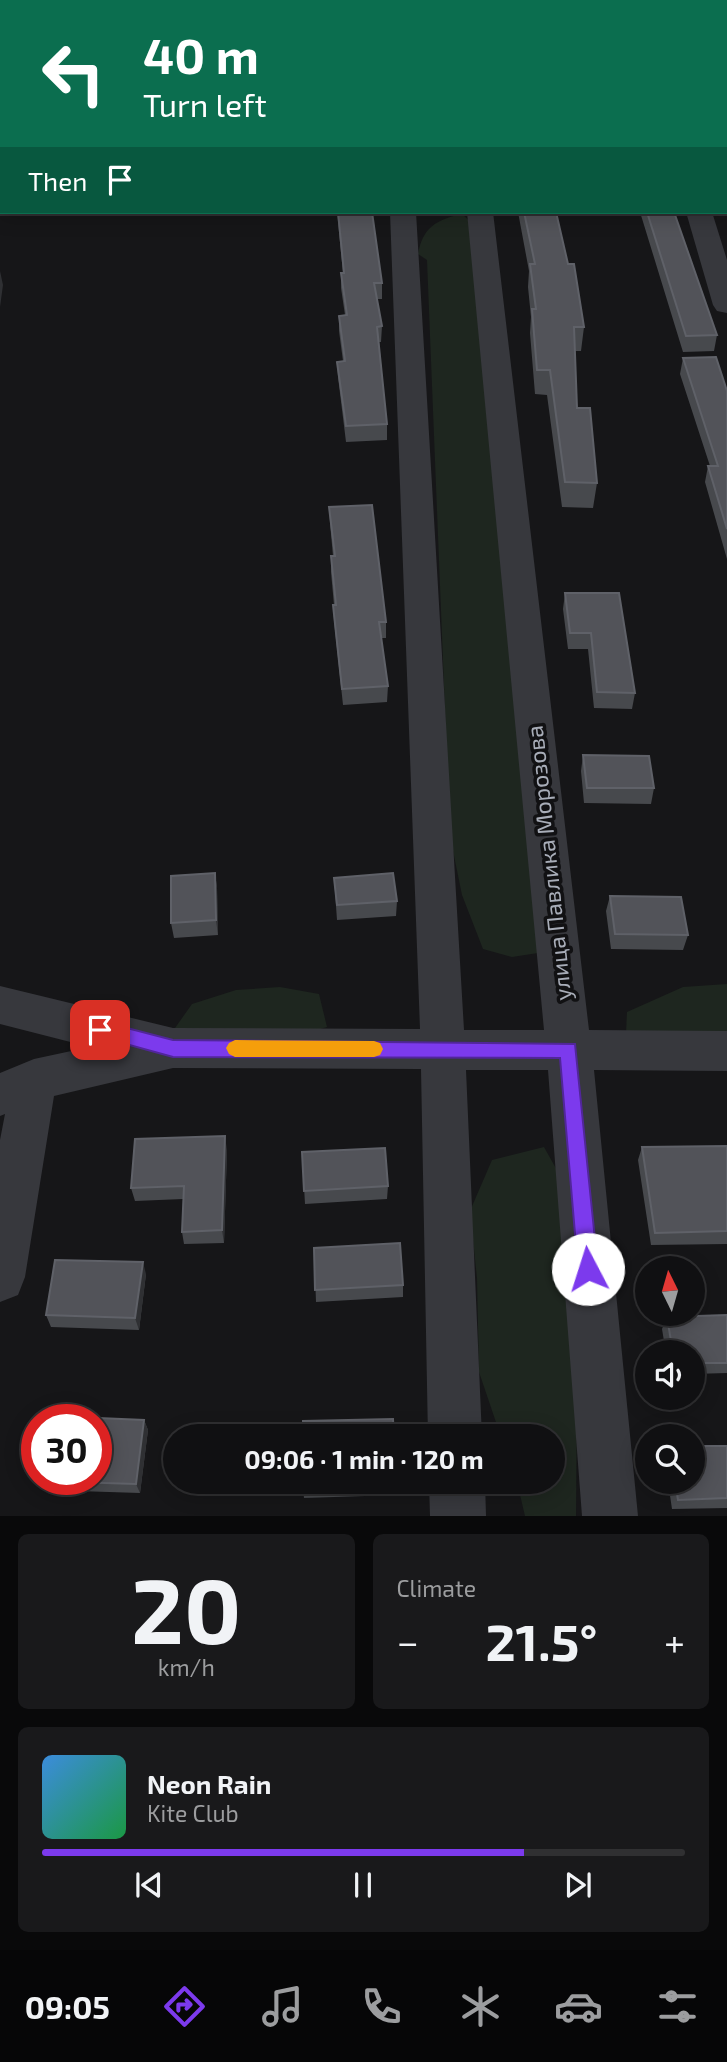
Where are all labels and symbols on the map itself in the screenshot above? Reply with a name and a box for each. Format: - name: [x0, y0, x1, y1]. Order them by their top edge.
- street label: улица Павлика Морозова: [520, 724, 577, 1002]
- pin: [70, 1000, 130, 1060]
- position arrow: [551, 1232, 625, 1306]
- north arrow: [635, 1256, 705, 1326]
- speed limit sign: 30: [21, 1404, 112, 1495]

